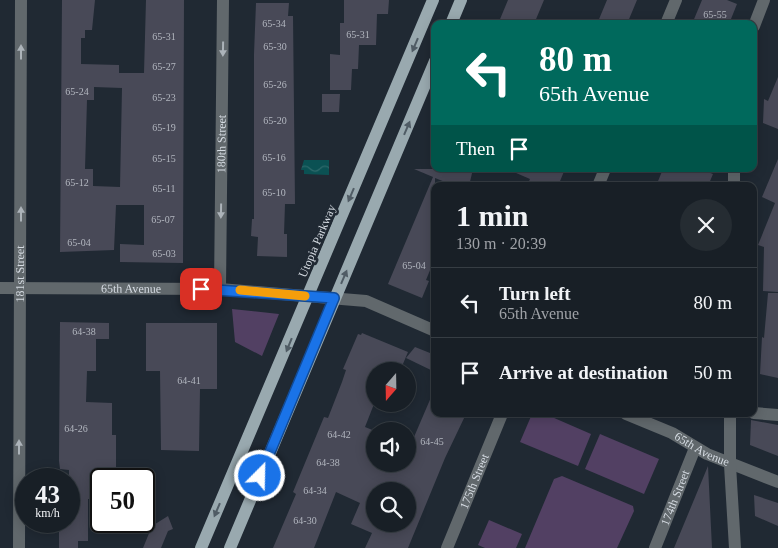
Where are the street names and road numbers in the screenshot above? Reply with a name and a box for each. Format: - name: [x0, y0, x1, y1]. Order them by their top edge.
- street label: 180th Street: [214, 114, 229, 173]
- street label: Utopia Parkway: [295, 203, 339, 279]
- street label: 181st Street: [13, 245, 27, 303]
- street label: 65th Avenue: [101, 281, 161, 296]
- street label: 65th Avenue: [672, 429, 731, 469]
- street label: 175th Street: [457, 451, 492, 511]
- street label: 174th Street: [658, 468, 693, 528]

